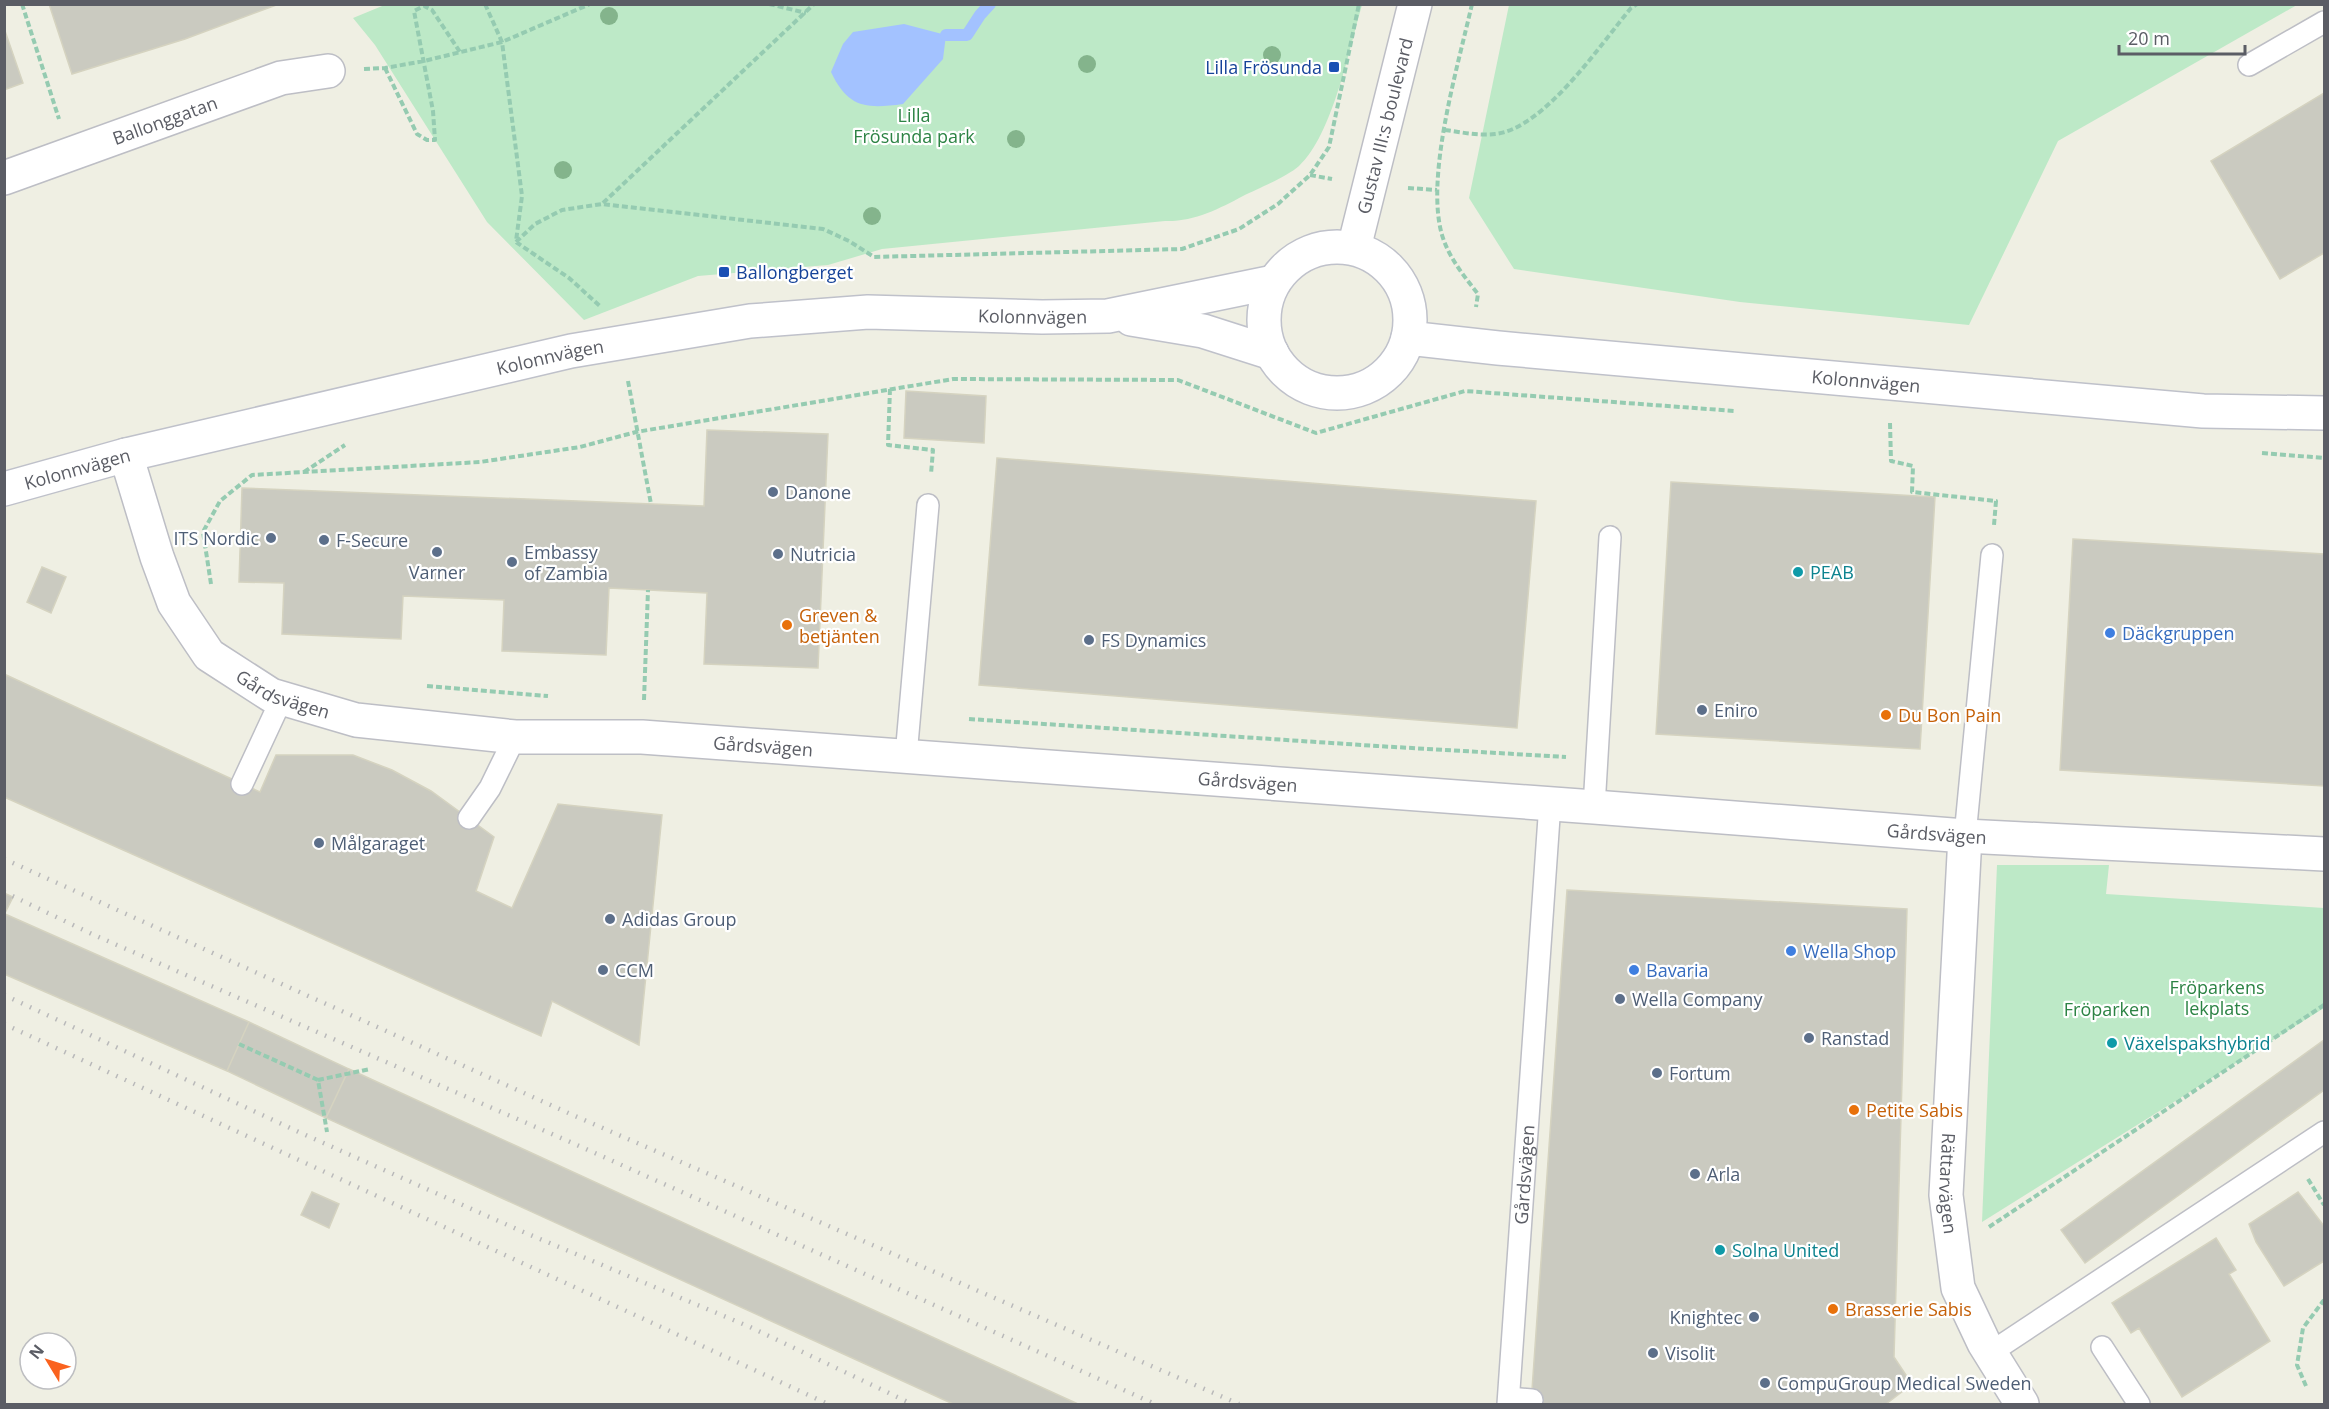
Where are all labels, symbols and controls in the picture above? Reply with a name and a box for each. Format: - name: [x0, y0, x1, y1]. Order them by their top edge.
- scale bar: [2119, 18, 2245, 56]
- text: 20 m: [2128, 26, 2170, 50]
- street label: Gustav III:s boulevard: [1351, 35, 1418, 216]
- place label: Lilla Frösunda: [1205, 55, 1322, 79]
- marker: Lilla Frösunda: [1327, 60, 1341, 74]
- street label: Ballonggatan: [109, 90, 220, 150]
- park label: Lilla Frösunda park: [853, 103, 975, 148]
- place label: Ballongberget: [736, 260, 853, 284]
- marker: Ballongberget: [717, 265, 731, 279]
- street label: Kolonnvägen: [977, 303, 1087, 329]
- street label: Kolonnvägen: [494, 334, 606, 380]
- street label: Kolonnvägen: [1810, 364, 1921, 398]
- street label: Kolonnvägen: [21, 442, 133, 495]
- place label: Danone: [785, 480, 851, 504]
- marker: Danone: [766, 485, 780, 499]
- place label: ITS Nordic: [174, 526, 259, 550]
- place label: F-Secure: [336, 528, 408, 552]
- marker: ITS Nordic: [264, 531, 278, 545]
- marker: F-Secure: [317, 533, 331, 547]
- place label: Embassy of Zambia: [524, 540, 608, 585]
- place label: Nutricia: [790, 542, 856, 566]
- marker: Varner: [430, 545, 444, 559]
- marker: Nutricia: [771, 547, 785, 561]
- marker: Embassy of Zambia: [505, 555, 519, 569]
- place label: Varner: [409, 560, 466, 584]
- place label: PEAB: [1810, 560, 1854, 584]
- marker: PEAB: [1791, 565, 1805, 579]
- place label: Greven & betjänten: [799, 603, 880, 648]
- marker: Greven & betjänten: [780, 618, 794, 632]
- place label: Däckgruppen: [2122, 621, 2234, 645]
- marker: Däckgruppen: [2103, 626, 2117, 640]
- place label: FS Dynamics: [1101, 628, 1206, 652]
- marker: FS Dynamics: [1082, 633, 1096, 647]
- street label: Gårdsvägen: [232, 664, 333, 724]
- place label: Eniro: [1714, 698, 1758, 722]
- marker: Eniro: [1695, 703, 1709, 717]
- place label: Du Bon Pain: [1898, 703, 2001, 727]
- marker: Du Bon Pain: [1879, 708, 1893, 722]
- street label: Gårdsvägen: [712, 730, 814, 762]
- street label: Gårdsvägen: [1197, 766, 1298, 797]
- street label: Gårdsvägen: [1886, 818, 1987, 849]
- place label: Målgaraget: [331, 831, 425, 855]
- marker: Målgaraget: [312, 836, 326, 850]
- place label: Adidas Group: [622, 907, 737, 931]
- marker: Adidas Group: [603, 912, 617, 926]
- place label: Wella Shop: [1803, 939, 1896, 963]
- marker: Wella Shop: [1784, 944, 1798, 958]
- place label: CCM: [615, 958, 654, 982]
- place label: Bavaria: [1646, 958, 1709, 982]
- marker: CCM: [596, 963, 610, 977]
- marker: Bavaria: [1627, 963, 1641, 977]
- park label: Fröparkens lekplats: [2169, 975, 2265, 1020]
- place label: Wella Company: [1632, 987, 1763, 1011]
- marker: Wella Company: [1613, 992, 1627, 1006]
- park label: Fröparken: [2064, 997, 2150, 1021]
- place label: Ranstad: [1821, 1026, 1889, 1050]
- marker: Ranstad: [1802, 1031, 1816, 1045]
- place label: Växelspakshybrid: [2124, 1031, 2270, 1055]
- marker: Växelspakshybrid: [2105, 1036, 2119, 1050]
- place label: Fortum: [1669, 1061, 1731, 1085]
- marker: Fortum: [1650, 1066, 1664, 1080]
- place label: Petite Sabis: [1866, 1098, 1963, 1122]
- marker: Petite Sabis: [1847, 1103, 1861, 1117]
- street label: Gårdsvägen: [1509, 1124, 1539, 1225]
- street label: Rättarvägen: [1934, 1132, 1963, 1235]
- place label: Arla: [1707, 1162, 1740, 1186]
- marker: Arla: [1688, 1167, 1702, 1181]
- place label: Solna United: [1732, 1238, 1839, 1262]
- marker: Solna United: [1713, 1243, 1727, 1257]
- place label: Brasserie Sabis: [1845, 1297, 1972, 1321]
- marker: Brasserie Sabis: [1826, 1302, 1840, 1316]
- place label: Knightec: [1669, 1305, 1742, 1329]
- marker: Knightec: [1747, 1310, 1761, 1324]
- north arrow: [18, 1331, 78, 1391]
- text: N: [24, 1340, 49, 1364]
- place label: Visolit: [1665, 1341, 1715, 1365]
- marker: Visolit: [1646, 1346, 1660, 1360]
- place label: CompuGroup Medical Sweden: [1777, 1371, 2032, 1395]
- marker: CompuGroup Medical Sweden: [1758, 1376, 1772, 1390]

